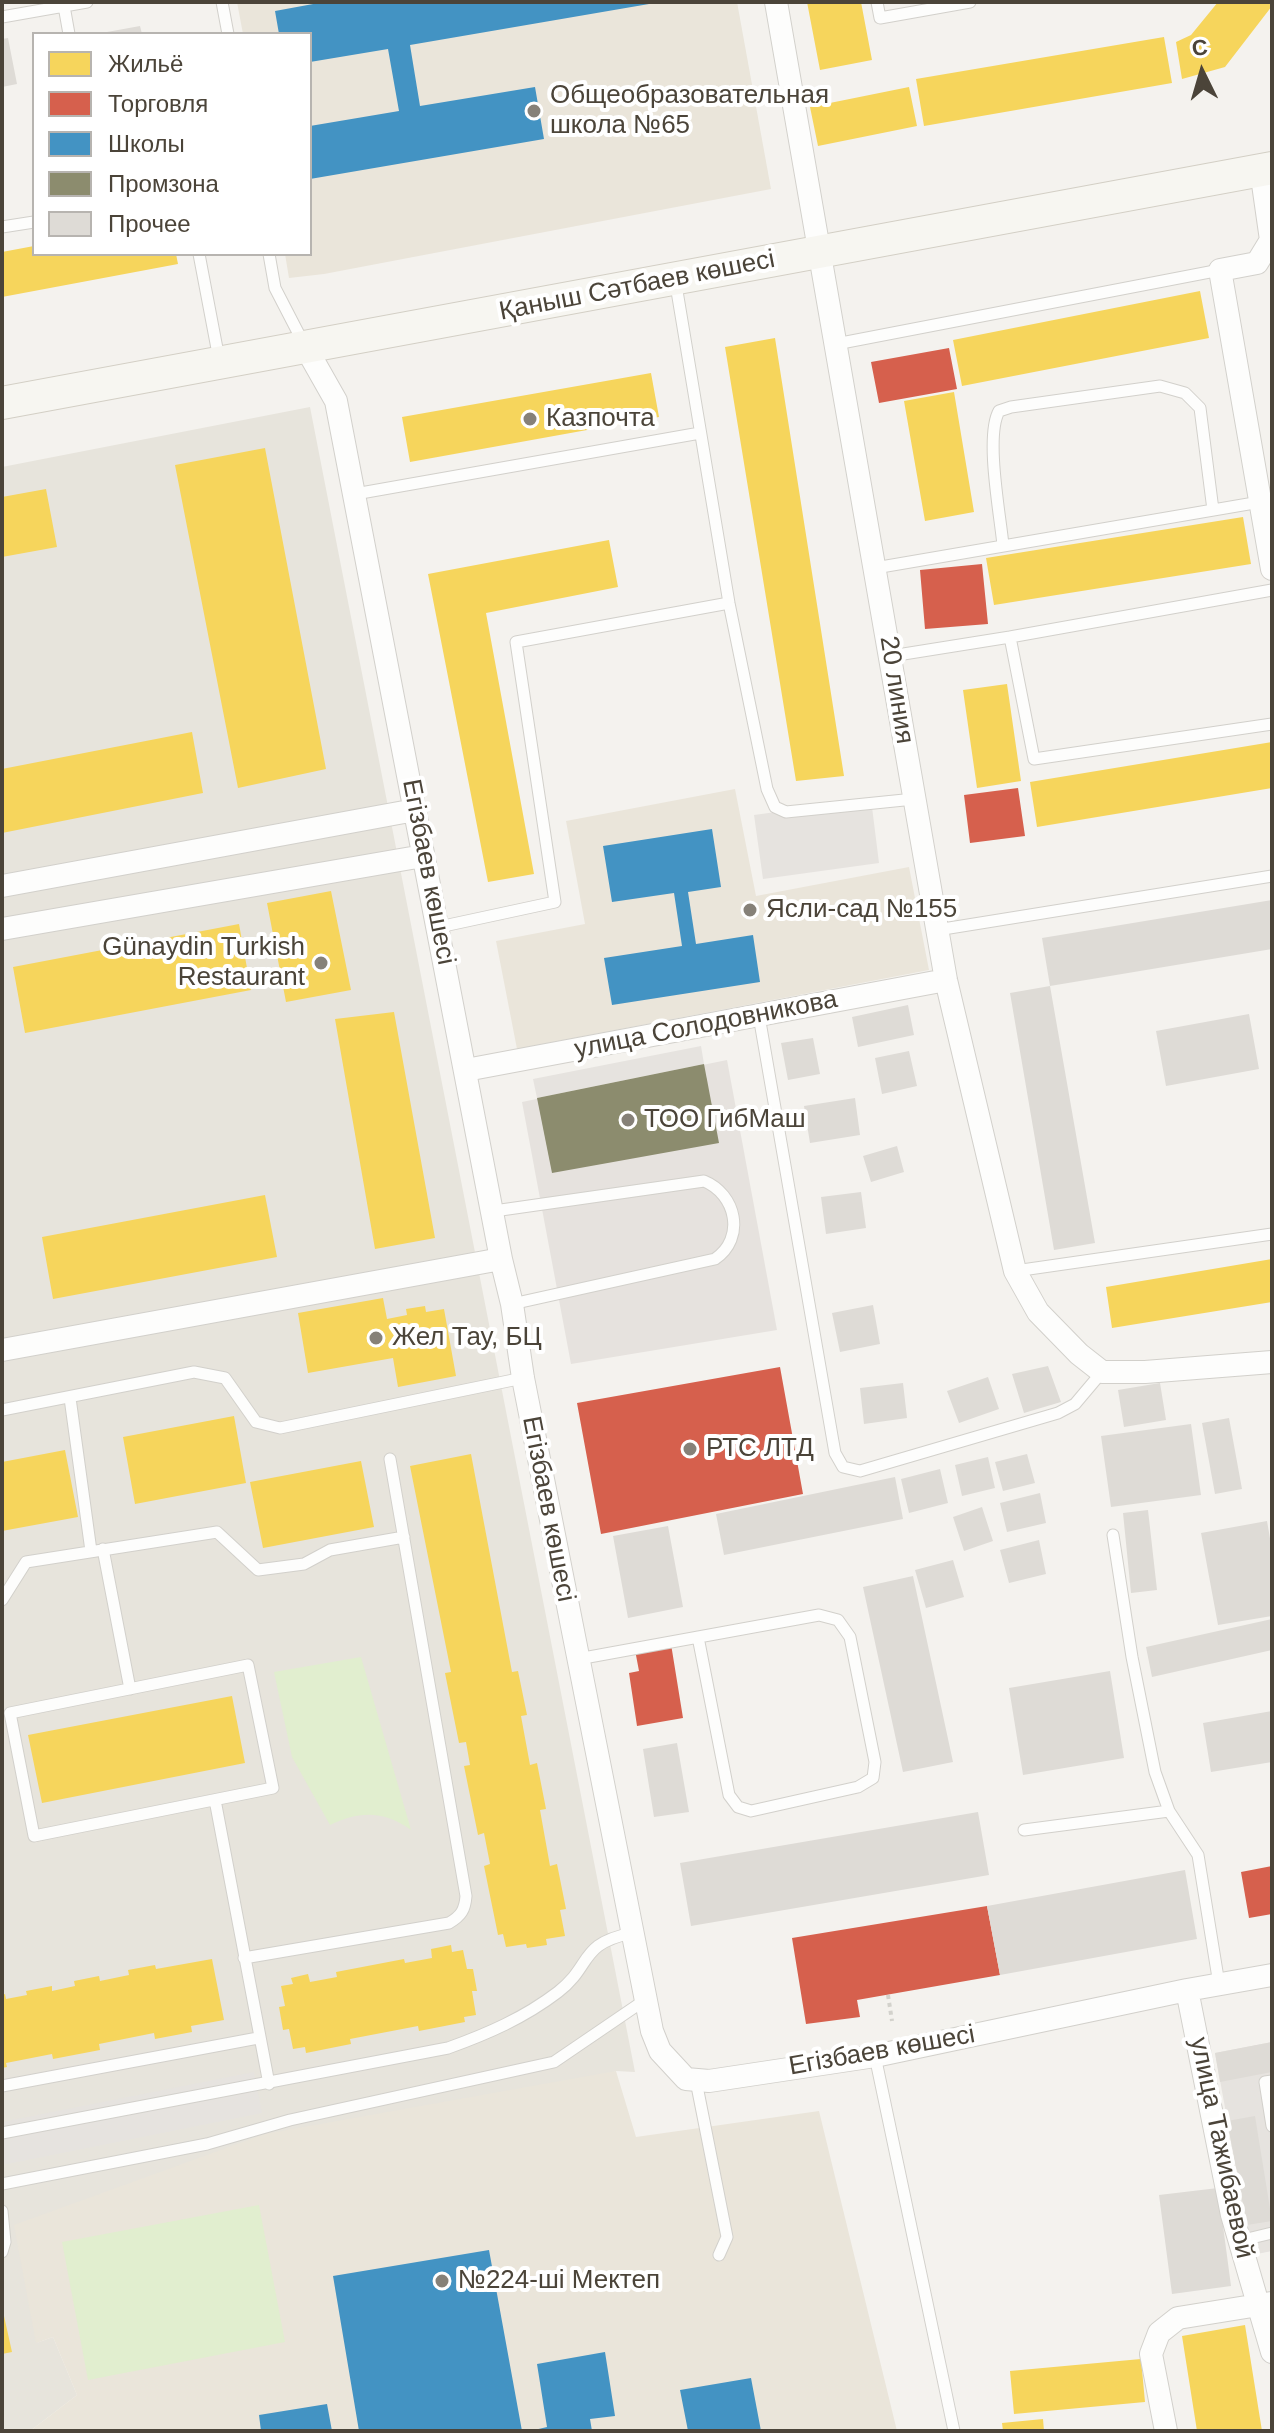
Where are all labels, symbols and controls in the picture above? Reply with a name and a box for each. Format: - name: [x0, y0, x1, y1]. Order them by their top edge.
- legend: [32, 32, 312, 256]
- north arrow: [1162, 32, 1242, 112]
- text: С: [1191, 34, 1209, 61]
- text: Жильё: [108, 50, 183, 77]
- place label: Общеобразовательная школа №65: [550, 80, 829, 142]
- text: Торговля: [108, 90, 208, 117]
- marker: Общеобразовательная школа №65: [525, 102, 543, 120]
- text: Школы: [108, 130, 185, 157]
- text: Промзона: [108, 170, 219, 197]
- text: Прочее: [108, 210, 191, 237]
- street label: Қаныш Сәтбаев көшесі: [497, 244, 777, 328]
- place label: Казпочта: [546, 403, 655, 435]
- marker: Казпочта: [521, 410, 539, 428]
- street label: 20 линия: [872, 634, 920, 746]
- street label: Егізбаев көшесі: [395, 777, 461, 967]
- place label: Ясли-сад №155: [766, 894, 957, 926]
- marker: Ясли-сад №155: [741, 901, 759, 919]
- place label: Günaydin Turkish Restaurant: [102, 932, 305, 994]
- marker: Günaydin Turkish Restaurant: [312, 954, 330, 972]
- street label: улица Солодовникова: [572, 984, 840, 1066]
- place label: ТОО ГибМаш: [644, 1104, 806, 1136]
- marker: ТОО ГибМаш: [619, 1111, 637, 1129]
- place label: Жел Тау, БЦ: [392, 1322, 542, 1354]
- marker: Жел Тау, БЦ: [367, 1329, 385, 1347]
- street label: Егізбаев көшесі: [515, 1414, 581, 1604]
- place label: РТС ЛТД: [706, 1433, 814, 1465]
- marker: РТС ЛТД: [681, 1440, 699, 1458]
- street label: Егізбаев көшесі: [787, 2019, 977, 2083]
- street label: улица Тажибаевой: [1182, 2034, 1260, 2262]
- place label: №224-ші Мектеп: [458, 2265, 660, 2297]
- marker: №224-ші Мектеп: [433, 2272, 451, 2290]

